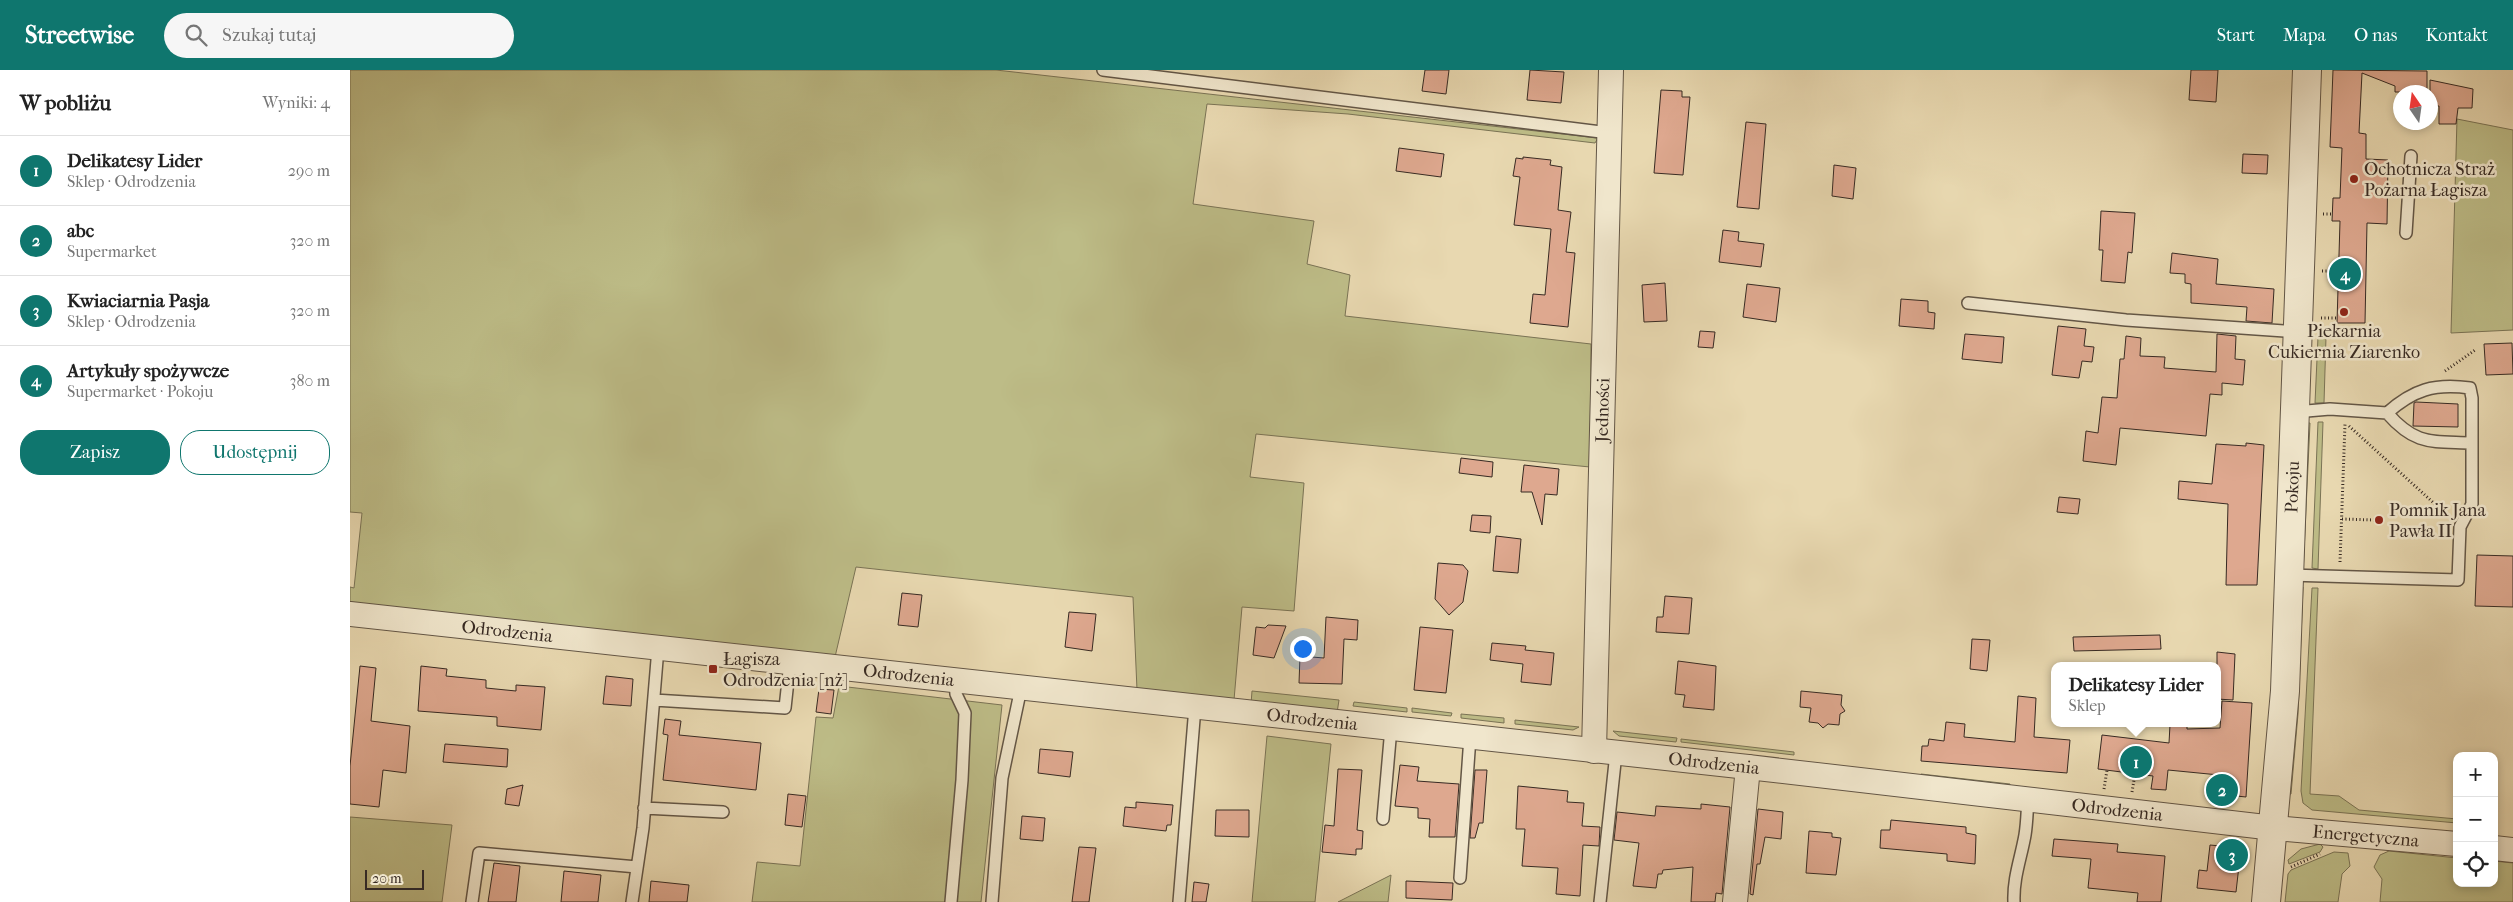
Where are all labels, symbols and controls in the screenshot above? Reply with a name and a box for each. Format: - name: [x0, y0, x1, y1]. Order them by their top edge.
- search box: [164, 13, 514, 58]
- text: Streetwise: [25, 21, 134, 49]
- icon: search: [182, 21, 210, 49]
- text: Szukaj tutaj: [222, 24, 316, 46]
- text: Start: [2217, 25, 2255, 46]
- text: Mapa: [2283, 25, 2326, 46]
- text: O nas: [2354, 25, 2397, 46]
- text: Kontakt: [2425, 25, 2488, 46]
- north arrow: [2393, 85, 2438, 130]
- text: W pobliżu: [20, 91, 111, 115]
- text: Wyniki: 4: [262, 93, 330, 112]
- text: Delikatesy Lider: [67, 150, 202, 172]
- place label: Ochotnicza Straż Pożarna Łagisza: [2364, 159, 2495, 201]
- text: 1: [33, 161, 39, 180]
- text: 290 m: [288, 161, 330, 180]
- text: Sklep · Odrodzenia: [67, 172, 196, 191]
- marker: Ochotnicza Straż Pożarna Łagisza: [2348, 173, 2360, 185]
- text: abc: [67, 220, 94, 242]
- text: 2: [32, 231, 40, 250]
- text: 320 m: [290, 231, 330, 250]
- text: Supermarket: [67, 242, 157, 261]
- pin: 4: [2329, 255, 2361, 293]
- text: Kwiaciarnia Pasja: [67, 290, 209, 312]
- text: 3: [33, 301, 39, 320]
- text: 320 m: [290, 301, 330, 320]
- marker: Piekarnia Cukiernia Ziarenko: [2338, 306, 2350, 318]
- text: Sklep · Odrodzenia: [67, 312, 196, 331]
- place label: Piekarnia Cukiernia Ziarenko: [2268, 321, 2420, 363]
- text: Artykuły spożywcze: [67, 360, 229, 382]
- text: 4: [31, 371, 41, 390]
- text: 380 m: [290, 371, 330, 390]
- street label: Jedności: [1592, 377, 1614, 445]
- text: Supermarket · Pokoju: [67, 382, 213, 401]
- button: Zapisz: [20, 430, 170, 475]
- button: Udostępnij: [180, 430, 330, 475]
- street label: Pokoju: [2281, 460, 2304, 514]
- place label: Pomnik Jana Pawła II: [2389, 500, 2487, 542]
- marker: Pomnik Jana Pawła II: [2373, 514, 2385, 526]
- street label: Odrodzenia: [460, 616, 554, 647]
- your location: [1290, 636, 1316, 662]
- place label: Łagisza Odrodzenia [nż]: [723, 649, 848, 691]
- street label: Odrodzenia: [862, 660, 956, 691]
- popup: [2051, 662, 2221, 727]
- marker: Łagisza Odrodzenia [nż]: [707, 663, 719, 675]
- text: Delikatesy Lider: [2068, 674, 2204, 696]
- text: Sklep: [2068, 696, 2106, 715]
- street label: Odrodzenia: [1266, 704, 1360, 735]
- pin: 1: [2120, 743, 2152, 781]
- street label: Odrodzenia: [1667, 748, 1761, 779]
- map controls: [2453, 752, 2498, 887]
- button: +: [2453, 752, 2498, 797]
- pin: 2: [2206, 771, 2238, 809]
- street label: Odrodzenia: [2070, 795, 2164, 826]
- button: −: [2453, 797, 2498, 842]
- street label: Energetyczna: [2312, 821, 2421, 852]
- pin: 3: [2216, 836, 2248, 874]
- button: locate: [2453, 842, 2498, 887]
- scale bar: [365, 867, 424, 890]
- text: 20 m: [372, 870, 402, 887]

